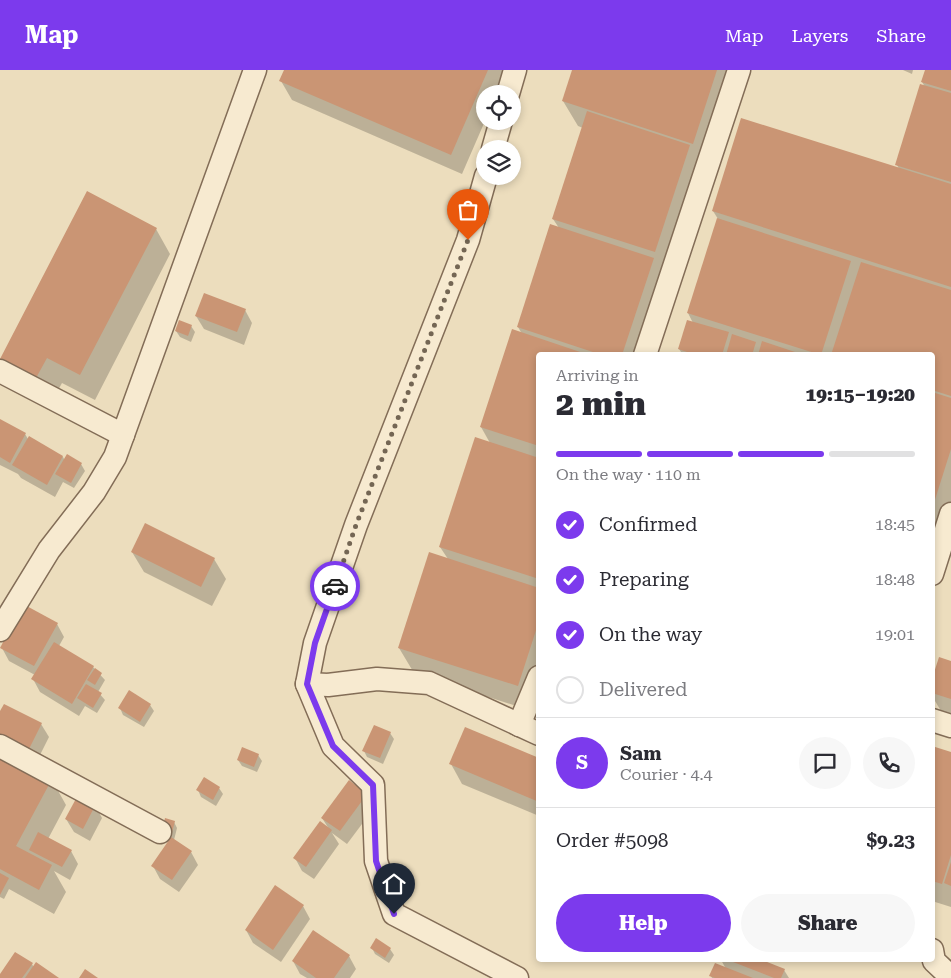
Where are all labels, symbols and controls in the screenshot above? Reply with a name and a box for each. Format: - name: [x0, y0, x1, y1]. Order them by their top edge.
- text: Map: [25, 21, 79, 49]
- text: Map: [725, 25, 764, 46]
- text: Layers: [792, 25, 848, 46]
- text: Share: [876, 25, 926, 46]
- map controls: [476, 85, 521, 185]
- button: locate: [476, 85, 521, 130]
- button: layers: [476, 140, 521, 185]
- pin: [447, 189, 489, 240]
- icon: bag: [454, 196, 482, 224]
- text: Arriving in: [556, 366, 639, 385]
- text: 19:15–19:20: [806, 383, 915, 406]
- text: 2 min: [556, 385, 646, 423]
- text: On the way · 110 m: [556, 465, 701, 484]
- icon: check: [556, 511, 584, 539]
- text: Confirmed: [599, 513, 697, 536]
- text: 18:45: [875, 515, 915, 534]
- courier: [310, 561, 360, 611]
- icon: check: [556, 566, 584, 594]
- text: Preparing: [599, 568, 689, 591]
- text: 18:48: [875, 570, 915, 589]
- icon: car: [321, 572, 349, 600]
- icon: check: [556, 621, 584, 649]
- text: On the way: [599, 623, 702, 646]
- text: 19:01: [875, 625, 915, 644]
- text: Delivered: [599, 678, 687, 701]
- button: chat: [799, 737, 851, 789]
- button: phone: [863, 737, 915, 789]
- text: Sam: [620, 742, 662, 765]
- text: S: [576, 751, 588, 774]
- text: Courier · 4.4: [620, 765, 713, 784]
- text: Order #5098: [556, 829, 668, 852]
- text: $9.23: [866, 829, 915, 852]
- pin: [373, 863, 415, 914]
- icon: home: [380, 870, 408, 898]
- button: Help: [556, 894, 731, 952]
- button: Share: [741, 894, 915, 952]

